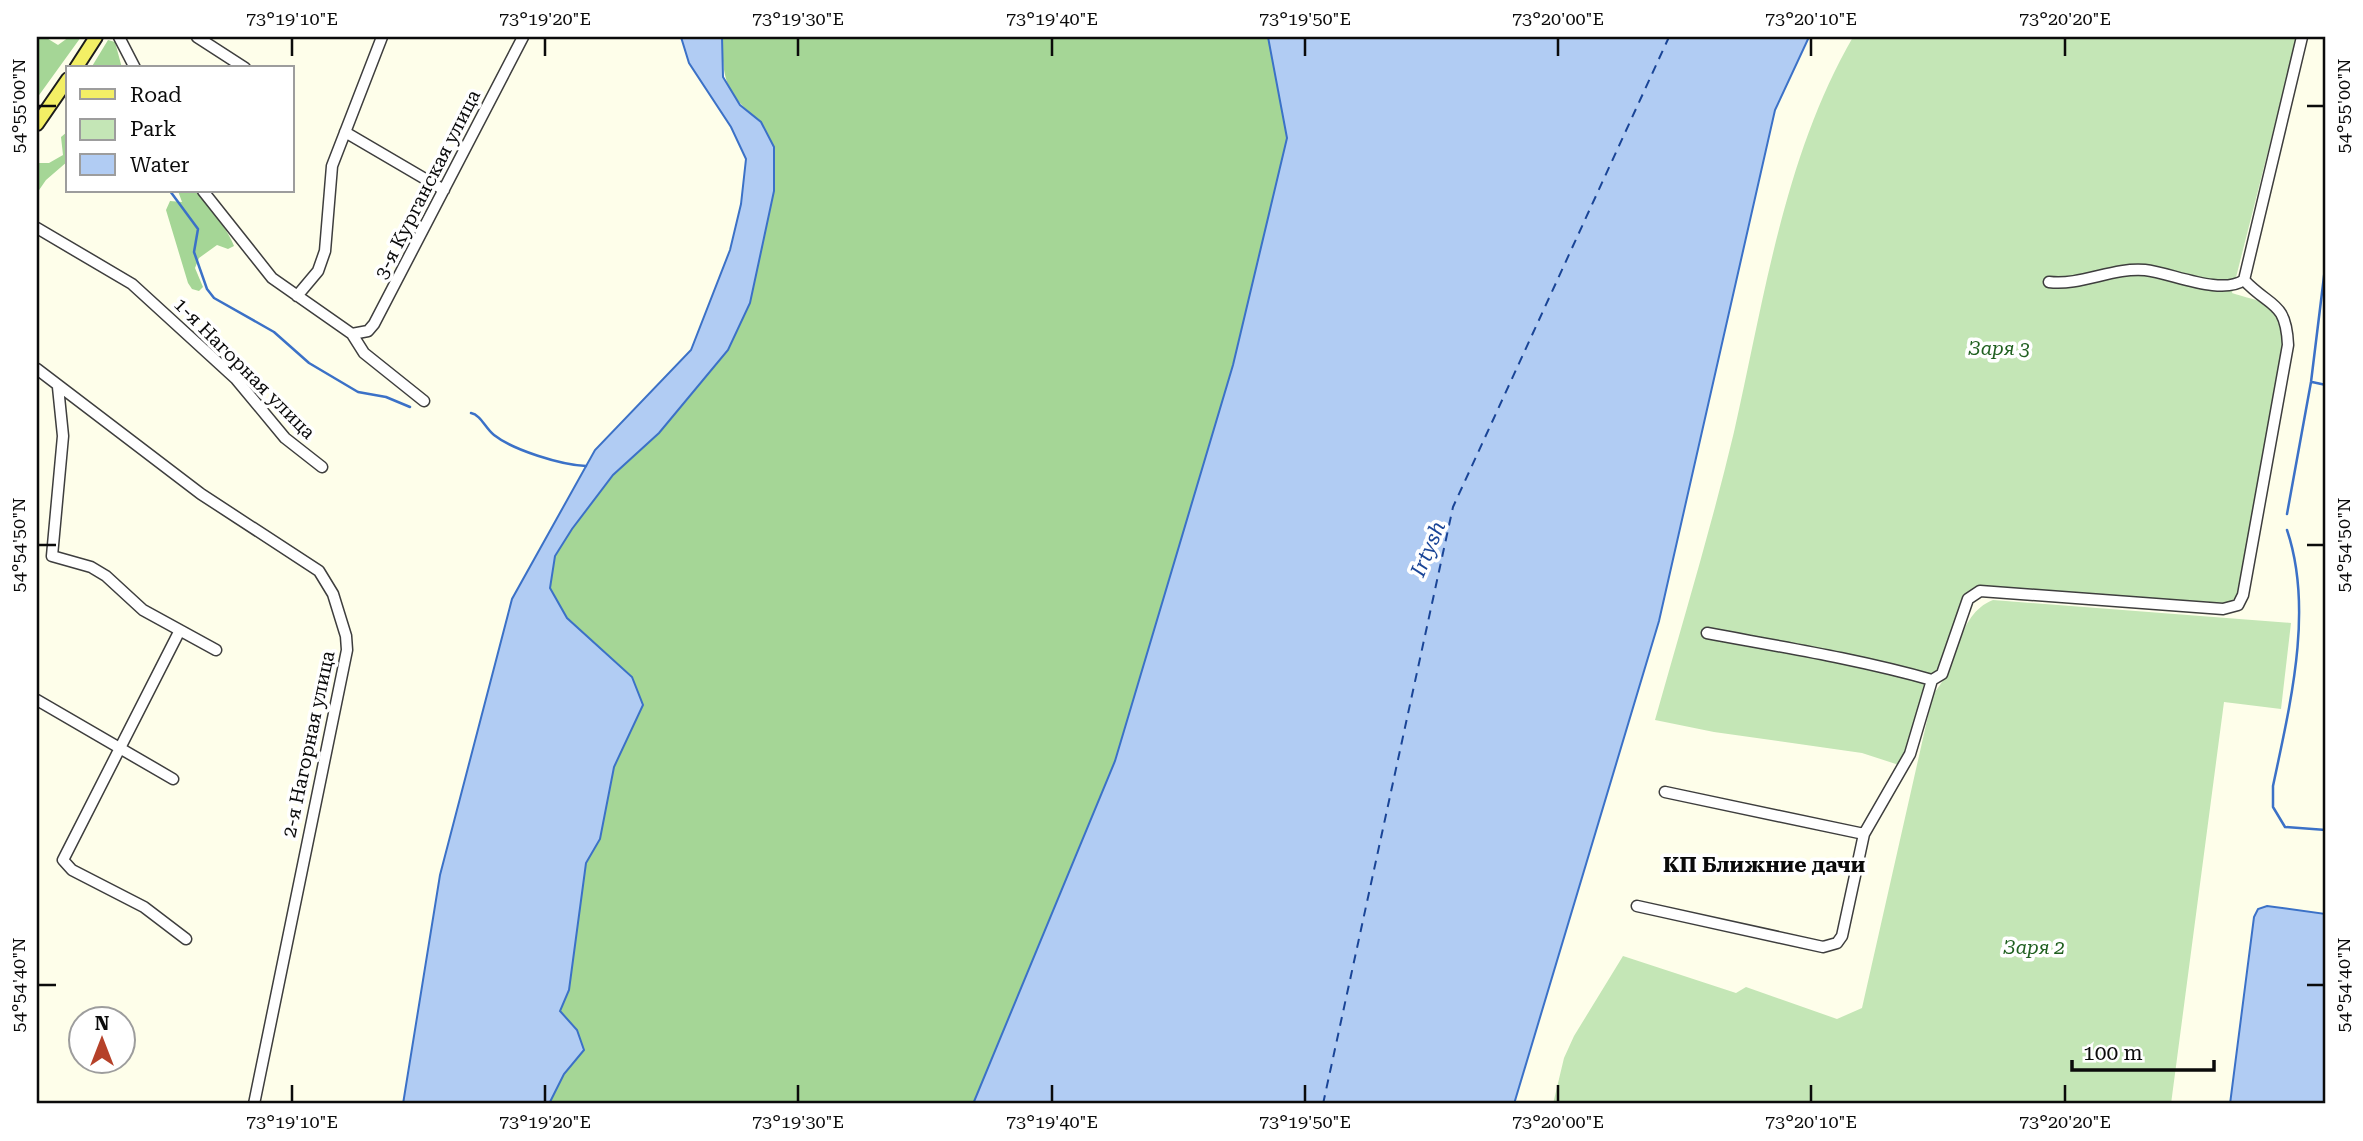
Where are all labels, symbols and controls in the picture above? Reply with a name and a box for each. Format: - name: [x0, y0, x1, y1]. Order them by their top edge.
- text: 73°19'10"E: [246, 8, 338, 29]
- text: 73°19'20"E: [499, 8, 591, 29]
- text: 73°19'30"E: [752, 8, 844, 29]
- text: 73°19'40"E: [1006, 8, 1098, 29]
- text: 73°19'50"E: [1259, 8, 1351, 29]
- text: 73°20'00"E: [1512, 8, 1604, 29]
- text: 73°20'10"E: [1765, 8, 1857, 29]
- text: 73°20'20"E: [2019, 8, 2111, 29]
- text: 54°55'00"N: [8, 59, 29, 153]
- text: 54°55'00"N: [2333, 59, 2354, 153]
- legend: [66, 66, 294, 192]
- text: Road: [130, 83, 182, 107]
- street label: 3-я Курганская улица: [370, 85, 486, 283]
- text: Park: [130, 117, 176, 141]
- text: Water: [130, 153, 190, 177]
- street label: 1-я Нагорная улица: [169, 293, 321, 444]
- park label: Заря 3: [1968, 337, 2030, 360]
- text: 54°54'50"N: [8, 498, 29, 592]
- text: 54°54'50"N: [2333, 498, 2354, 592]
- water label: Irtysh: [1405, 517, 1450, 581]
- street label: 2-я Нагорная улица: [277, 648, 340, 840]
- district label: КП Ближние дачи: [1663, 853, 1865, 877]
- park label: Заря 2: [2003, 936, 2065, 959]
- text: 54°54'40"N: [8, 938, 29, 1032]
- text: 54°54'40"N: [2333, 938, 2354, 1032]
- north arrow: [66, 1004, 136, 1074]
- text: N: [95, 1012, 110, 1035]
- scale bar: [2072, 1029, 2214, 1073]
- text: 100 m: [2083, 1041, 2143, 1065]
- text: 73°19'10"E: [246, 1111, 338, 1132]
- text: 73°19'20"E: [499, 1111, 591, 1132]
- text: 73°19'30"E: [752, 1111, 844, 1132]
- text: 73°19'40"E: [1006, 1111, 1098, 1132]
- text: 73°19'50"E: [1259, 1111, 1351, 1132]
- text: 73°20'00"E: [1512, 1111, 1604, 1132]
- text: 73°20'10"E: [1765, 1111, 1857, 1132]
- text: 73°20'20"E: [2019, 1111, 2111, 1132]

